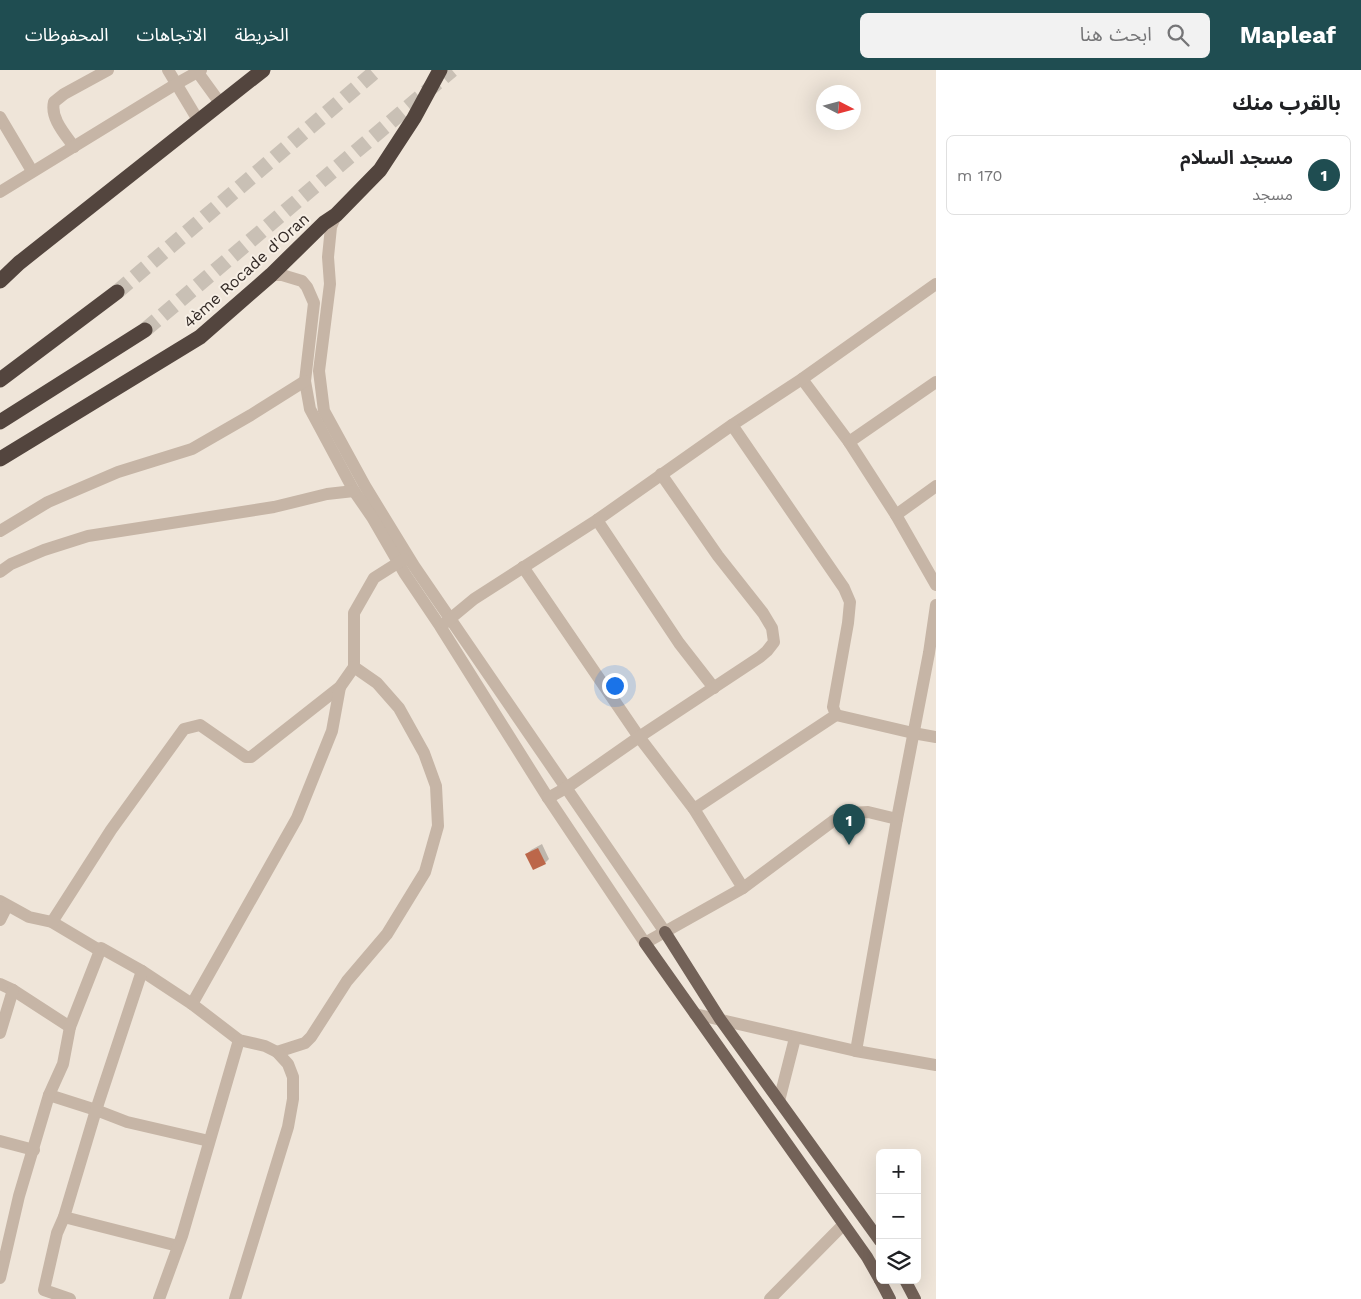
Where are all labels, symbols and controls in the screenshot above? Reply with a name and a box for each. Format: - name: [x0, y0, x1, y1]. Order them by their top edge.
- search box: [860, 13, 1210, 58]
- icon: search: [1164, 21, 1192, 49]
- text: Mapleaf: [1240, 21, 1336, 49]
- text: ابحث هنا: [1080, 23, 1152, 46]
- text: المحفوظات: [25, 24, 109, 45]
- text: الاتجاهات: [137, 24, 207, 45]
- text: الخريطة: [235, 24, 289, 45]
- north arrow: [816, 85, 861, 130]
- text: بالقرب منك: [1233, 90, 1341, 115]
- text: مسجد السلام: [1180, 146, 1293, 169]
- text: 170 m: [957, 166, 1003, 185]
- text: 1: [1321, 166, 1327, 185]
- text: مسجد: [1252, 185, 1293, 204]
- street label: 4ème Rocade d'Oran: [180, 209, 313, 332]
- your location: [602, 673, 628, 699]
- pin: 1: [833, 804, 865, 845]
- map controls: [876, 1149, 921, 1284]
- button: +: [876, 1149, 921, 1194]
- button: −: [876, 1194, 921, 1239]
- button: layers: [876, 1239, 921, 1284]

